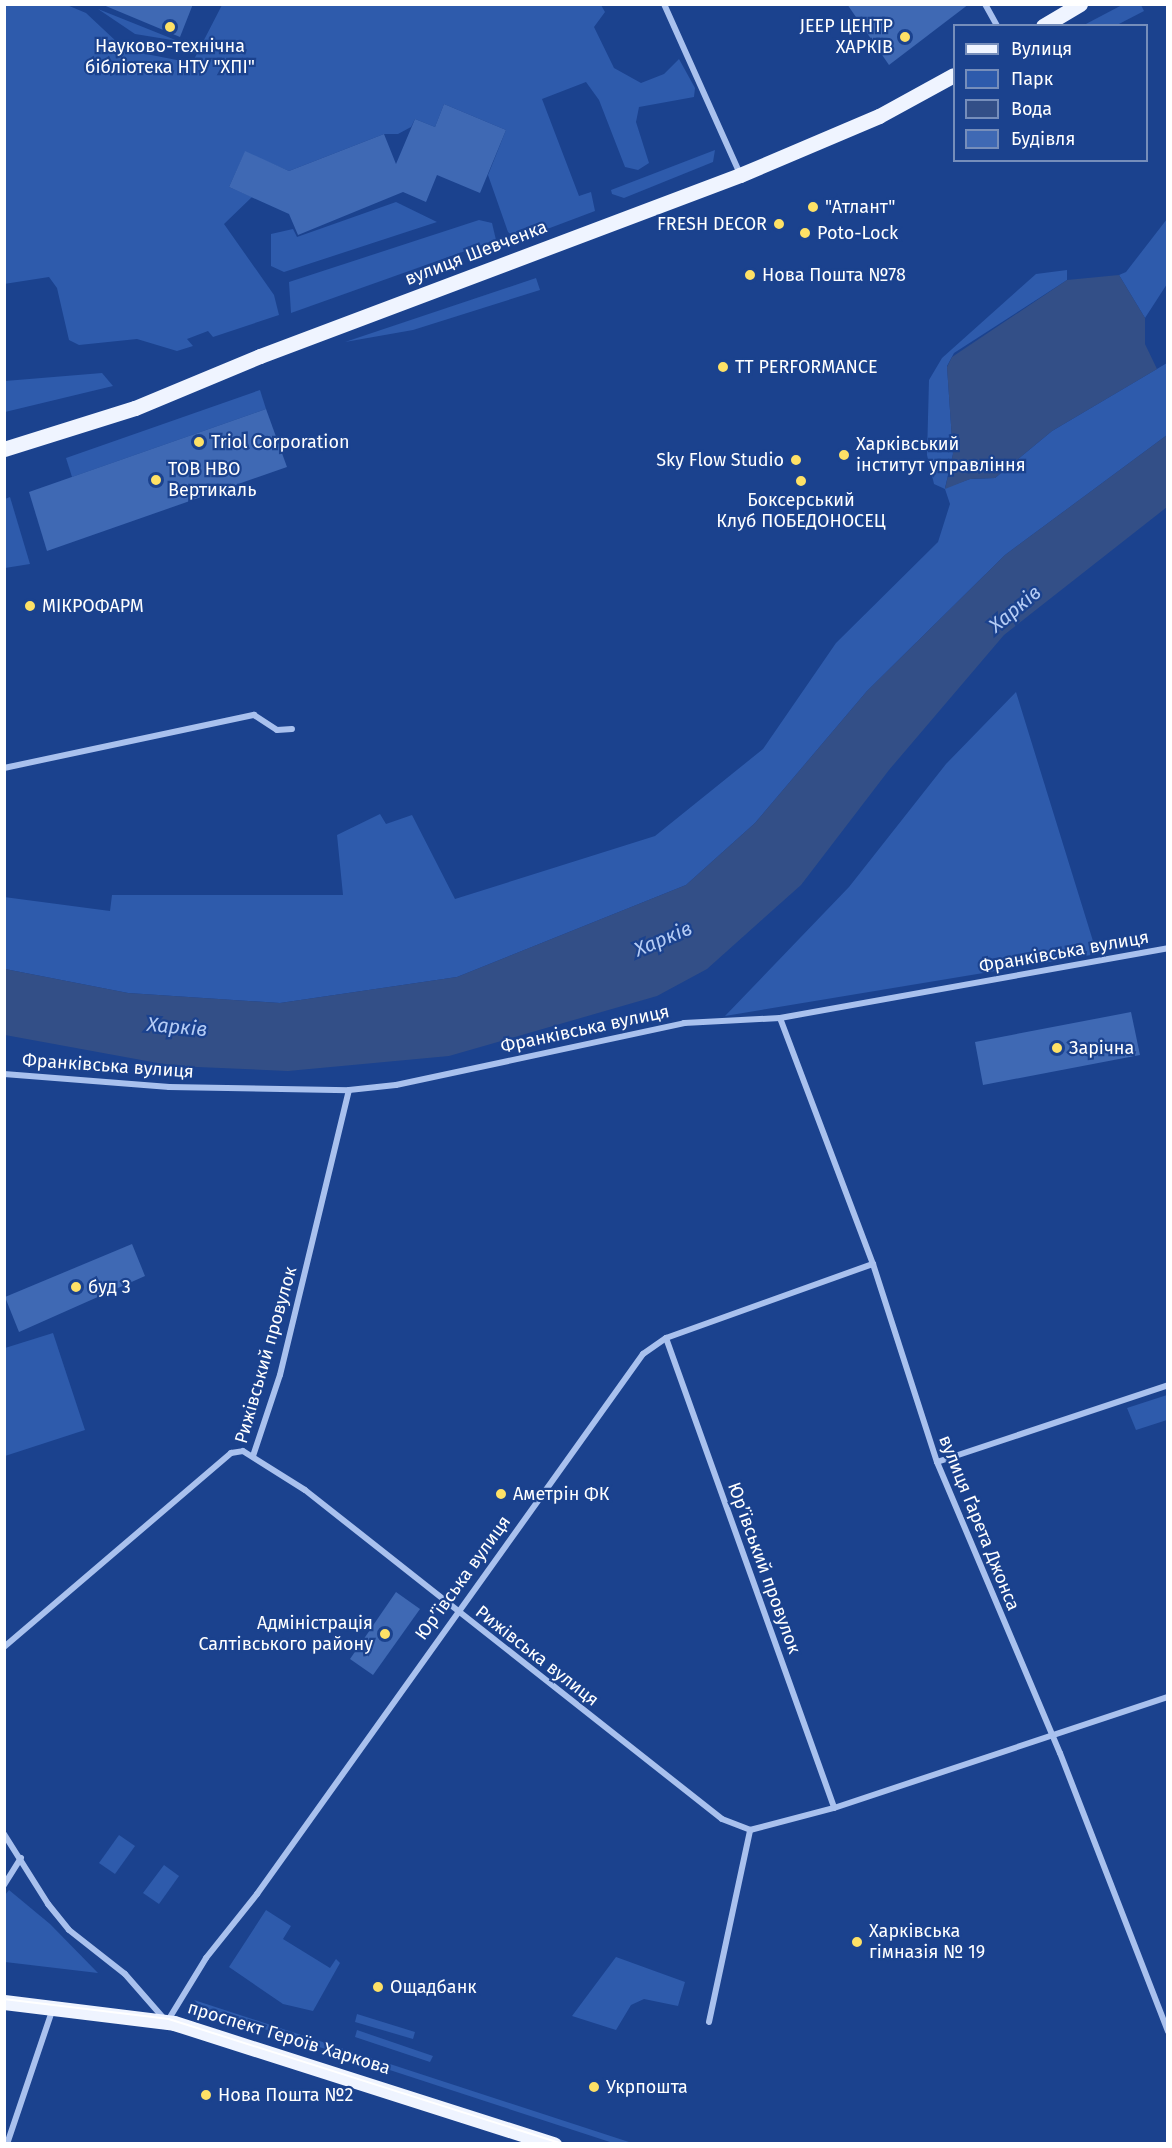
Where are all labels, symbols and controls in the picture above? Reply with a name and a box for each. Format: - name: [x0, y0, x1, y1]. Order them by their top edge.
- place label: JEEP ЦЕНТР ХАРКІВ: [799, 16, 893, 58]
- marker: Науково-технічна бібліотека НТУ "ХПІ": [163, 20, 177, 34]
- legend: [953, 24, 1148, 162]
- marker: JEEP ЦЕНТР ХАРКІВ: [898, 30, 912, 44]
- place label: Науково-технічна бібліотека НТУ "ХПІ": [85, 36, 255, 78]
- text: Вулиця: [1011, 38, 1072, 60]
- text: Парк: [1011, 68, 1053, 90]
- text: Вода: [1011, 98, 1052, 120]
- text: Будівля: [1011, 128, 1075, 150]
- place label: "Атлант": [825, 196, 895, 218]
- marker: "Атлант": [806, 200, 820, 214]
- place label: FRESH DECOR: [657, 213, 767, 235]
- street label: вулиця Шевченка: [402, 216, 550, 290]
- marker: FRESH DECOR: [772, 217, 786, 231]
- place label: Poto-Lock: [817, 222, 898, 244]
- marker: Poto-Lock: [798, 226, 812, 240]
- place label: Нова Пошта №78: [762, 264, 906, 286]
- marker: Нова Пошта №78: [743, 268, 757, 282]
- place label: TT PERFORMANCE: [735, 356, 878, 378]
- marker: TT PERFORMANCE: [716, 360, 730, 374]
- place label: Triol Corporation: [211, 431, 349, 453]
- place label: Харківський інститут управління: [856, 434, 1026, 476]
- marker: Triol Corporation: [192, 435, 206, 449]
- marker: Харківський інститут управління: [837, 448, 851, 462]
- place label: Sky Flow Studio: [656, 449, 784, 471]
- marker: Sky Flow Studio: [789, 453, 803, 467]
- place label: ТОВ НВО Вертикаль: [168, 459, 256, 502]
- marker: ТОВ НВО Вертикаль: [149, 473, 163, 487]
- marker: Боксерський Клуб ПОБЕДОНОСЕЦ: [794, 474, 808, 488]
- place label: Боксерський Клуб ПОБЕДОНОСЕЦ: [716, 490, 886, 532]
- water label: Харків: [984, 580, 1046, 638]
- place label: МІКРОФАРМ: [42, 595, 144, 617]
- marker: МІКРОФАРМ: [23, 599, 37, 613]
- water label: Харків: [631, 916, 695, 962]
- street label: Франківська вулиця: [977, 926, 1151, 978]
- street label: Франківська вулиця: [499, 1001, 671, 1057]
- water label: Харків: [146, 1012, 208, 1042]
- place label: Зарічна: [1069, 1037, 1134, 1059]
- marker: Зарічна: [1050, 1041, 1064, 1055]
- street label: Франківська вулиця: [21, 1049, 195, 1083]
- street label: Рижівський провулок: [230, 1264, 302, 1446]
- place label: буд 3: [88, 1276, 131, 1298]
- marker: буд 3: [69, 1280, 83, 1294]
- street label: вулиця Ґарета Джонса: [934, 1432, 1024, 1614]
- street label: Юр’ївський провулок: [723, 1479, 805, 1657]
- place label: Аметрін ФК: [513, 1483, 609, 1505]
- marker: Аметрін ФК: [494, 1487, 508, 1501]
- street label: Юр’ївська вулиця: [411, 1512, 515, 1644]
- street label: Рижівська вулиця: [471, 1601, 603, 1711]
- place label: Адміністрація Салтівського району: [198, 1613, 373, 1656]
- marker: Адміністрація Салтівського району: [378, 1627, 392, 1641]
- place label: Харківська гімназія № 19: [869, 1921, 985, 1964]
- marker: Харківська гімназія № 19: [850, 1935, 864, 1949]
- place label: Ощадбанк: [390, 1976, 477, 1998]
- marker: Ощадбанк: [371, 1980, 385, 1994]
- street label: проспект Героїв Харкова: [185, 1997, 393, 2079]
- place label: Укрпошта: [606, 2076, 688, 2098]
- marker: Укрпошта: [587, 2080, 601, 2094]
- place label: Нова Пошта №2: [218, 2084, 353, 2106]
- marker: Нова Пошта №2: [199, 2088, 213, 2102]

